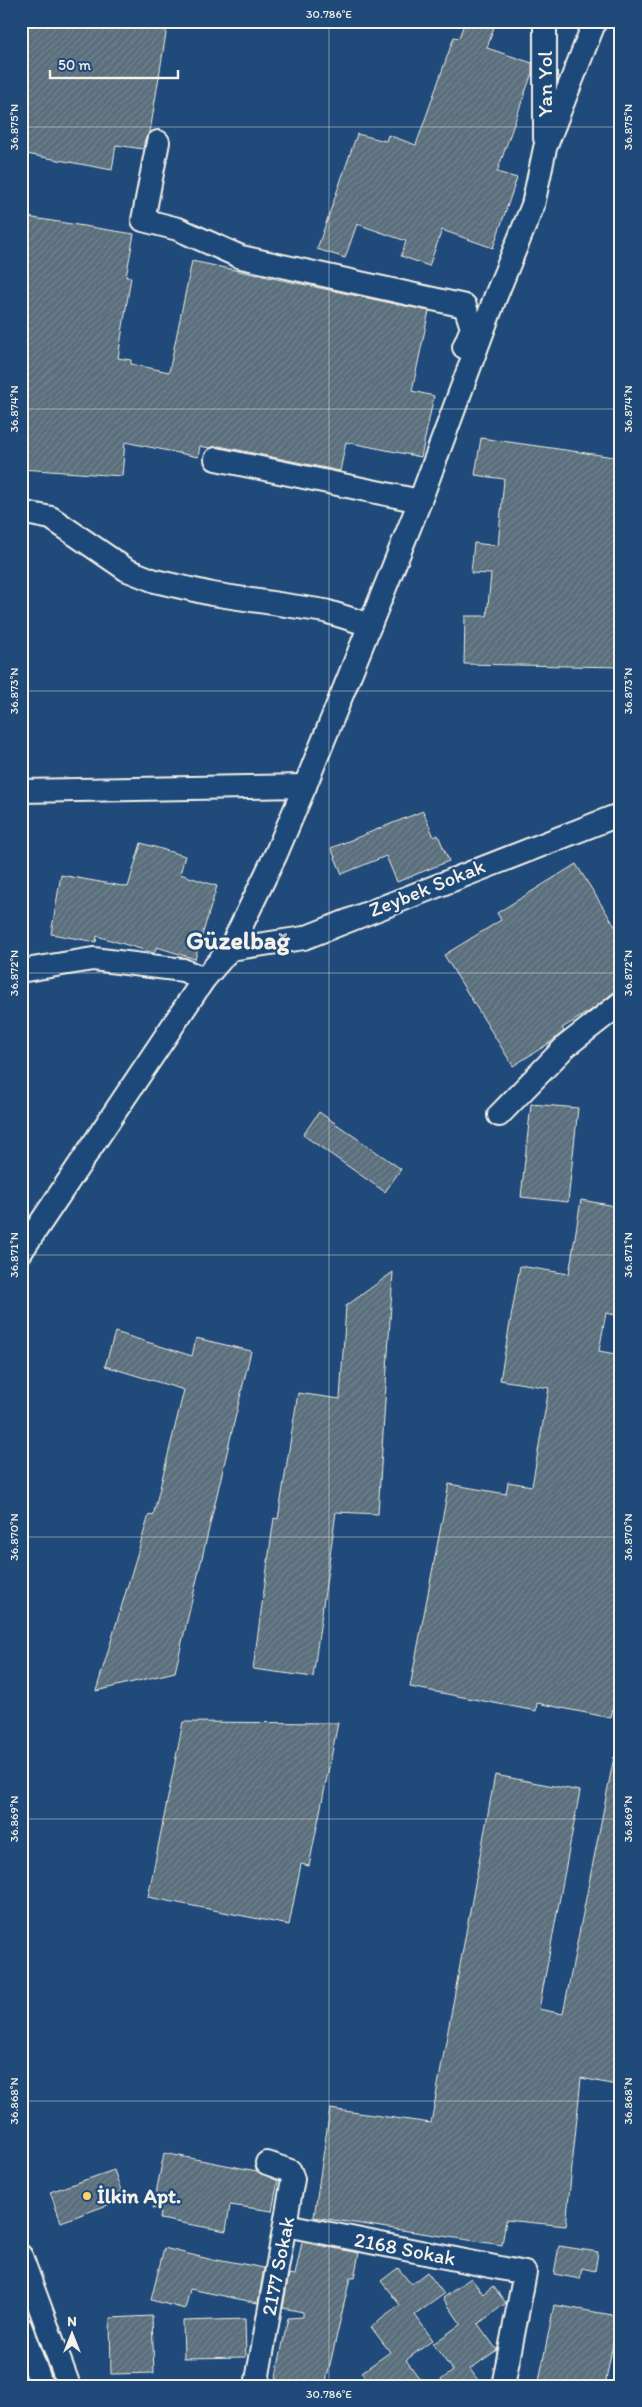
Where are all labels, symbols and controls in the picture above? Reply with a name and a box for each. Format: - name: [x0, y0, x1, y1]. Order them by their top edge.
- text: 30.786°E: [306, 7, 352, 21]
- scale bar: [50, 48, 178, 80]
- street label: Yan Yol: [532, 51, 557, 117]
- text: 50 m: [58, 56, 91, 74]
- text: 36.875°N: [7, 104, 21, 150]
- text: 36.875°N: [621, 104, 635, 150]
- text: 36.874°N: [7, 385, 21, 433]
- text: 36.874°N: [621, 385, 635, 433]
- text: 36.873°N: [7, 668, 21, 714]
- text: 36.873°N: [621, 668, 635, 714]
- street label: Zeybek Sokak: [365, 853, 489, 922]
- district label: Güzelbağ: [186, 924, 291, 956]
- text: 36.872°N: [7, 950, 21, 996]
- text: 36.872°N: [621, 950, 635, 996]
- text: 36.871°N: [7, 1232, 21, 1278]
- text: 36.871°N: [621, 1232, 635, 1278]
- text: 36.870°N: [7, 1513, 21, 1561]
- text: 36.870°N: [621, 1513, 635, 1561]
- text: 36.869°N: [7, 1796, 21, 1842]
- text: 36.869°N: [621, 1796, 635, 1842]
- text: 36.868°N: [7, 2078, 21, 2124]
- text: 36.868°N: [621, 2078, 635, 2124]
- place label: İlkin Apt.: [97, 2183, 181, 2209]
- marker: İlkin Apt.: [81, 2190, 93, 2202]
- street label: 2177 Sokak: [256, 2214, 299, 2318]
- street label: 2168 Sokak: [352, 2226, 458, 2271]
- north arrow: [48, 2310, 98, 2360]
- text: N: [67, 2313, 77, 2330]
- text: 30.786°E: [306, 2387, 352, 2401]

